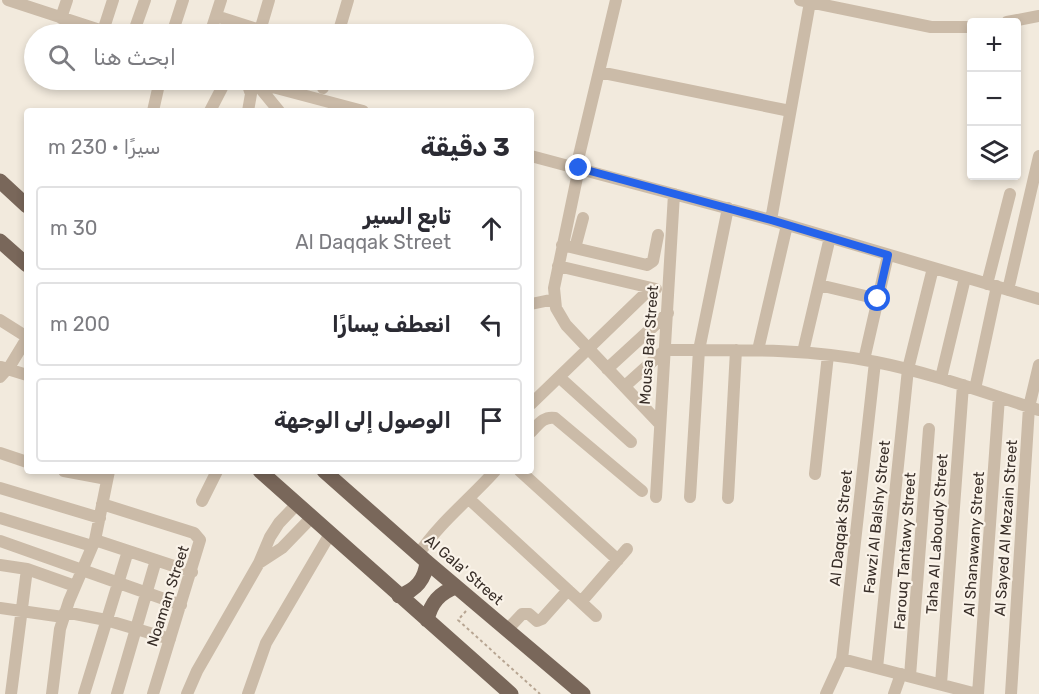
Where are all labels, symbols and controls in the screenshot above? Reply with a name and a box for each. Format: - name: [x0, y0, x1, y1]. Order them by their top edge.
- map controls: [967, 18, 1021, 180]
- button: +: [967, 18, 1021, 72]
- search box: [24, 24, 534, 90]
- icon: search: [45, 41, 78, 74]
- text: ابحث هنا: [93, 44, 176, 71]
- button: −: [967, 72, 1021, 126]
- button: layers: [967, 126, 1021, 180]
- text: 3 دقيقة: [421, 132, 510, 163]
- text: سيرًا · 230 m: [48, 135, 161, 159]
- route end: [565, 154, 591, 180]
- text: تابع السير: [363, 203, 451, 230]
- icon: ahead: [475, 212, 508, 245]
- text: 30 m: [50, 216, 97, 240]
- text: Al Daqqak Street: [295, 230, 451, 254]
- street label: Mousa Bar Street: [636, 284, 662, 405]
- route start: [864, 285, 890, 311]
- icon: left: [475, 308, 508, 341]
- text: انعطف يسارًا: [332, 311, 451, 338]
- text: 200 m: [50, 312, 110, 336]
- icon: arrive: [475, 404, 508, 437]
- text: الوصول إلى الوجهة: [274, 407, 451, 434]
- street label: Fawzi Al Balshy Street: [860, 439, 894, 594]
- street label: Al Sayed Al Mezain Street: [991, 439, 1021, 617]
- street label: Taha Al Laboudy Street: [922, 453, 952, 615]
- street label: Al Daqqak Street: [826, 469, 856, 587]
- street label: Al Shanawany Street: [960, 471, 988, 617]
- street label: Farouq Tantawy Street: [891, 472, 919, 630]
- street label: Al Gala' Street: [421, 531, 507, 609]
- street label: Noaman Street: [143, 543, 193, 649]

